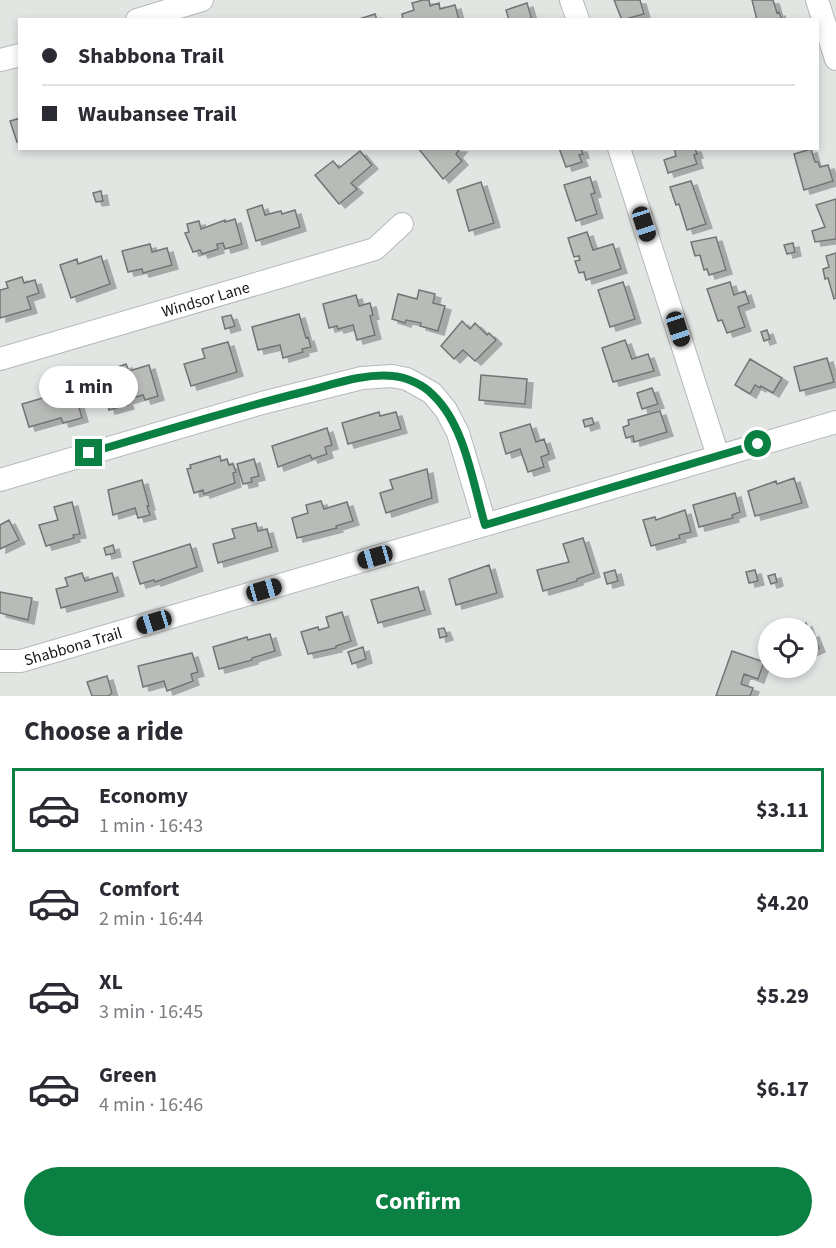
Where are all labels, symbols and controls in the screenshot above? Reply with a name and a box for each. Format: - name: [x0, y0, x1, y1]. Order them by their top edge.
- text: Shabbona Trail: [78, 40, 224, 72]
- text: Waubansee Trail: [78, 98, 237, 130]
- car: [630, 204, 658, 244]
- street label: Windsor Lane: [159, 276, 252, 323]
- car: [664, 309, 692, 349]
- callout: 1 min: [40, 366, 138, 408]
- text: 1 min: [64, 373, 113, 401]
- route start: [744, 430, 771, 457]
- route end: [75, 439, 102, 466]
- car: [355, 543, 395, 571]
- car: [244, 576, 284, 604]
- car: [134, 608, 174, 636]
- map controls: [758, 618, 818, 678]
- button: locate: [758, 618, 818, 678]
- street label: Shabbona Trail: [22, 622, 125, 672]
- text: Choose a ride: [24, 712, 184, 751]
- text: Economy: [99, 780, 188, 812]
- icon: car: [27, 783, 81, 837]
- text: $3.11: [756, 794, 809, 826]
- text: 1 min · 16:43: [99, 812, 203, 840]
- text: Comfort: [99, 873, 180, 905]
- icon: car: [27, 876, 81, 930]
- text: $4.20: [756, 887, 809, 919]
- text: 2 min · 16:44: [99, 905, 203, 933]
- text: XL: [99, 966, 123, 998]
- icon: car: [27, 969, 81, 1023]
- text: $5.29: [756, 980, 809, 1012]
- text: 3 min · 16:45: [99, 998, 203, 1026]
- text: Green: [99, 1059, 157, 1091]
- icon: car: [27, 1062, 81, 1116]
- text: $6.17: [756, 1073, 809, 1105]
- text: 4 min · 16:46: [99, 1091, 203, 1119]
- button: Confirm: [24, 1167, 812, 1236]

